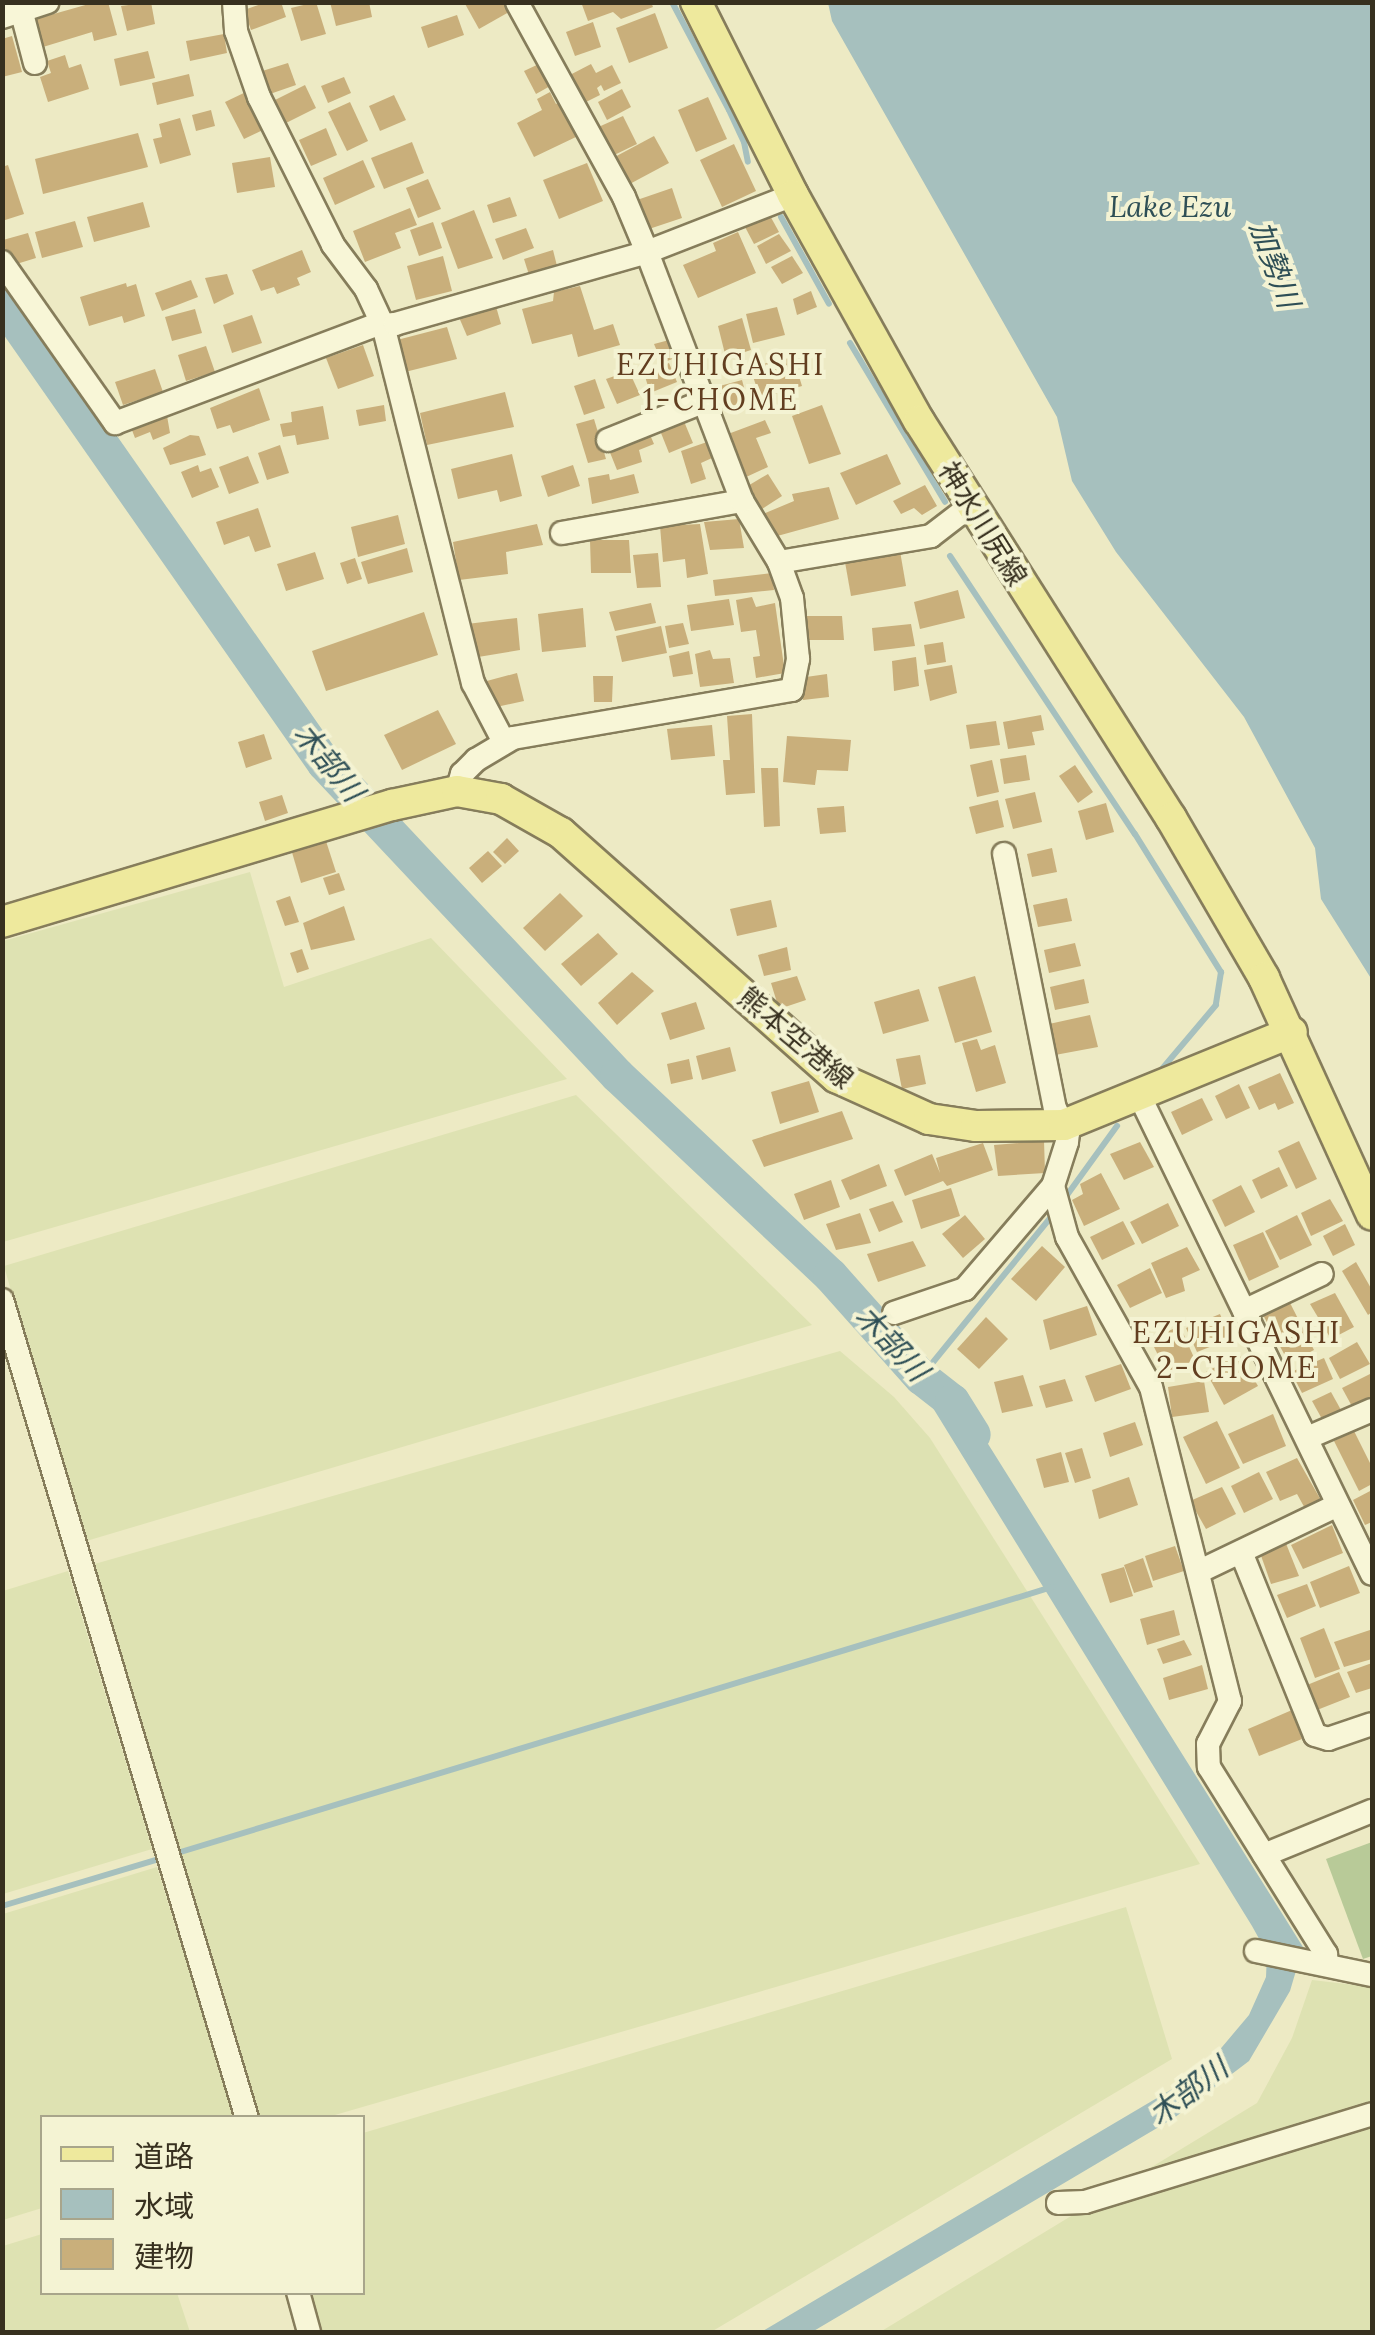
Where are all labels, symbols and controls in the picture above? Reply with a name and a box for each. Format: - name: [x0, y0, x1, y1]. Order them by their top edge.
- water label: Lake Ezu: [1109, 188, 1231, 224]
- water label: 加勢川: [1243, 216, 1307, 312]
- district label: EZUHIGASHI 1-CHOME: [616, 346, 826, 416]
- street label: 神水川尻線: [932, 456, 1034, 592]
- water label: 木部川: [287, 716, 371, 808]
- street label: 熊本空港線: [732, 980, 860, 1096]
- water label: 木部川: [848, 1298, 936, 1388]
- district label: EZUHIGASHI 2-CHOME: [1132, 1314, 1342, 1384]
- water label: 木部川: [1141, 2050, 1235, 2132]
- legend: [40, 2115, 365, 2295]
- text: 道路: [134, 2137, 194, 2175]
- text: 水域: [134, 2187, 194, 2225]
- text: 建物: [134, 2237, 194, 2275]

